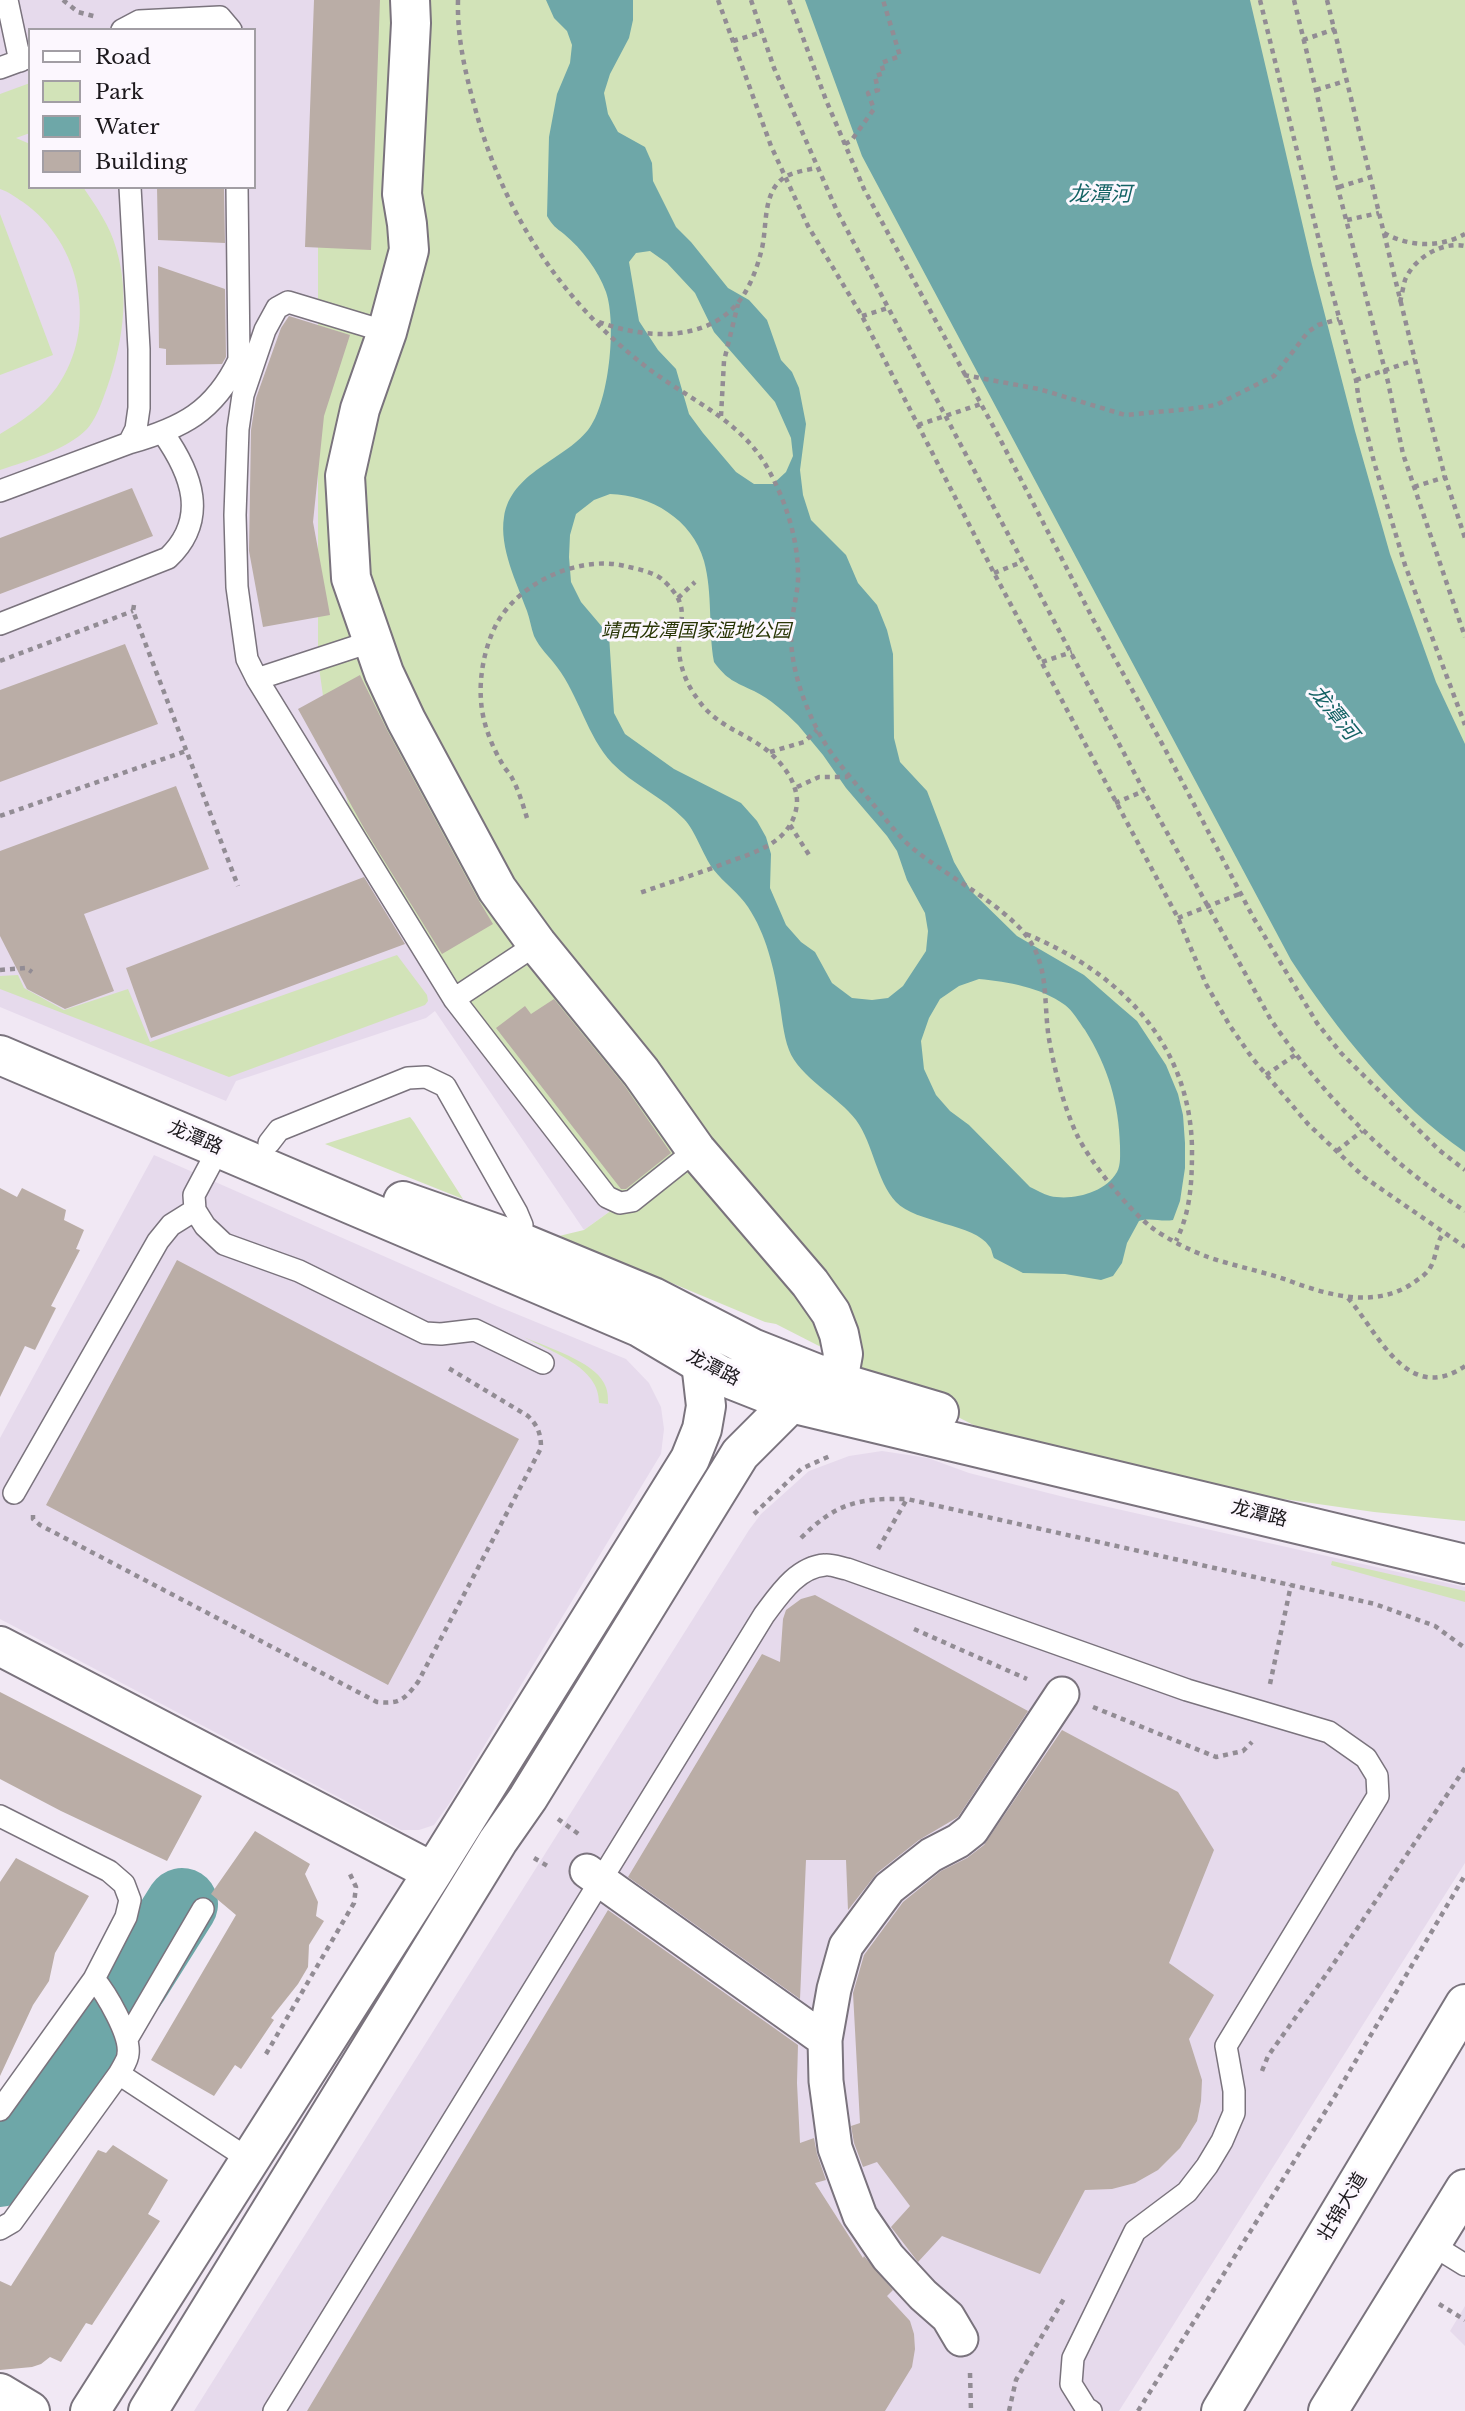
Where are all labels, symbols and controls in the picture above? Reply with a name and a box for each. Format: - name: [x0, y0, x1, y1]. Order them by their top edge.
- legend: [28, 28, 256, 189]
- text: Road: [95, 44, 151, 70]
- text: Park: [95, 79, 144, 105]
- text: Water: [95, 114, 159, 140]
- text: Building: [95, 149, 187, 175]
- water label: 龙潭河: [1069, 182, 1131, 208]
- park label: 靖西龙潭国家湿地公园: [601, 621, 791, 643]
- water label: 龙潭河: [1303, 681, 1363, 745]
- street label: 龙潭路: [164, 1116, 226, 1160]
- street label: 龙潭路: [682, 1345, 744, 1391]
- street label: 龙潭路: [1229, 1496, 1289, 1532]
- street label: 壮锦大道: [1314, 2169, 1372, 2245]

